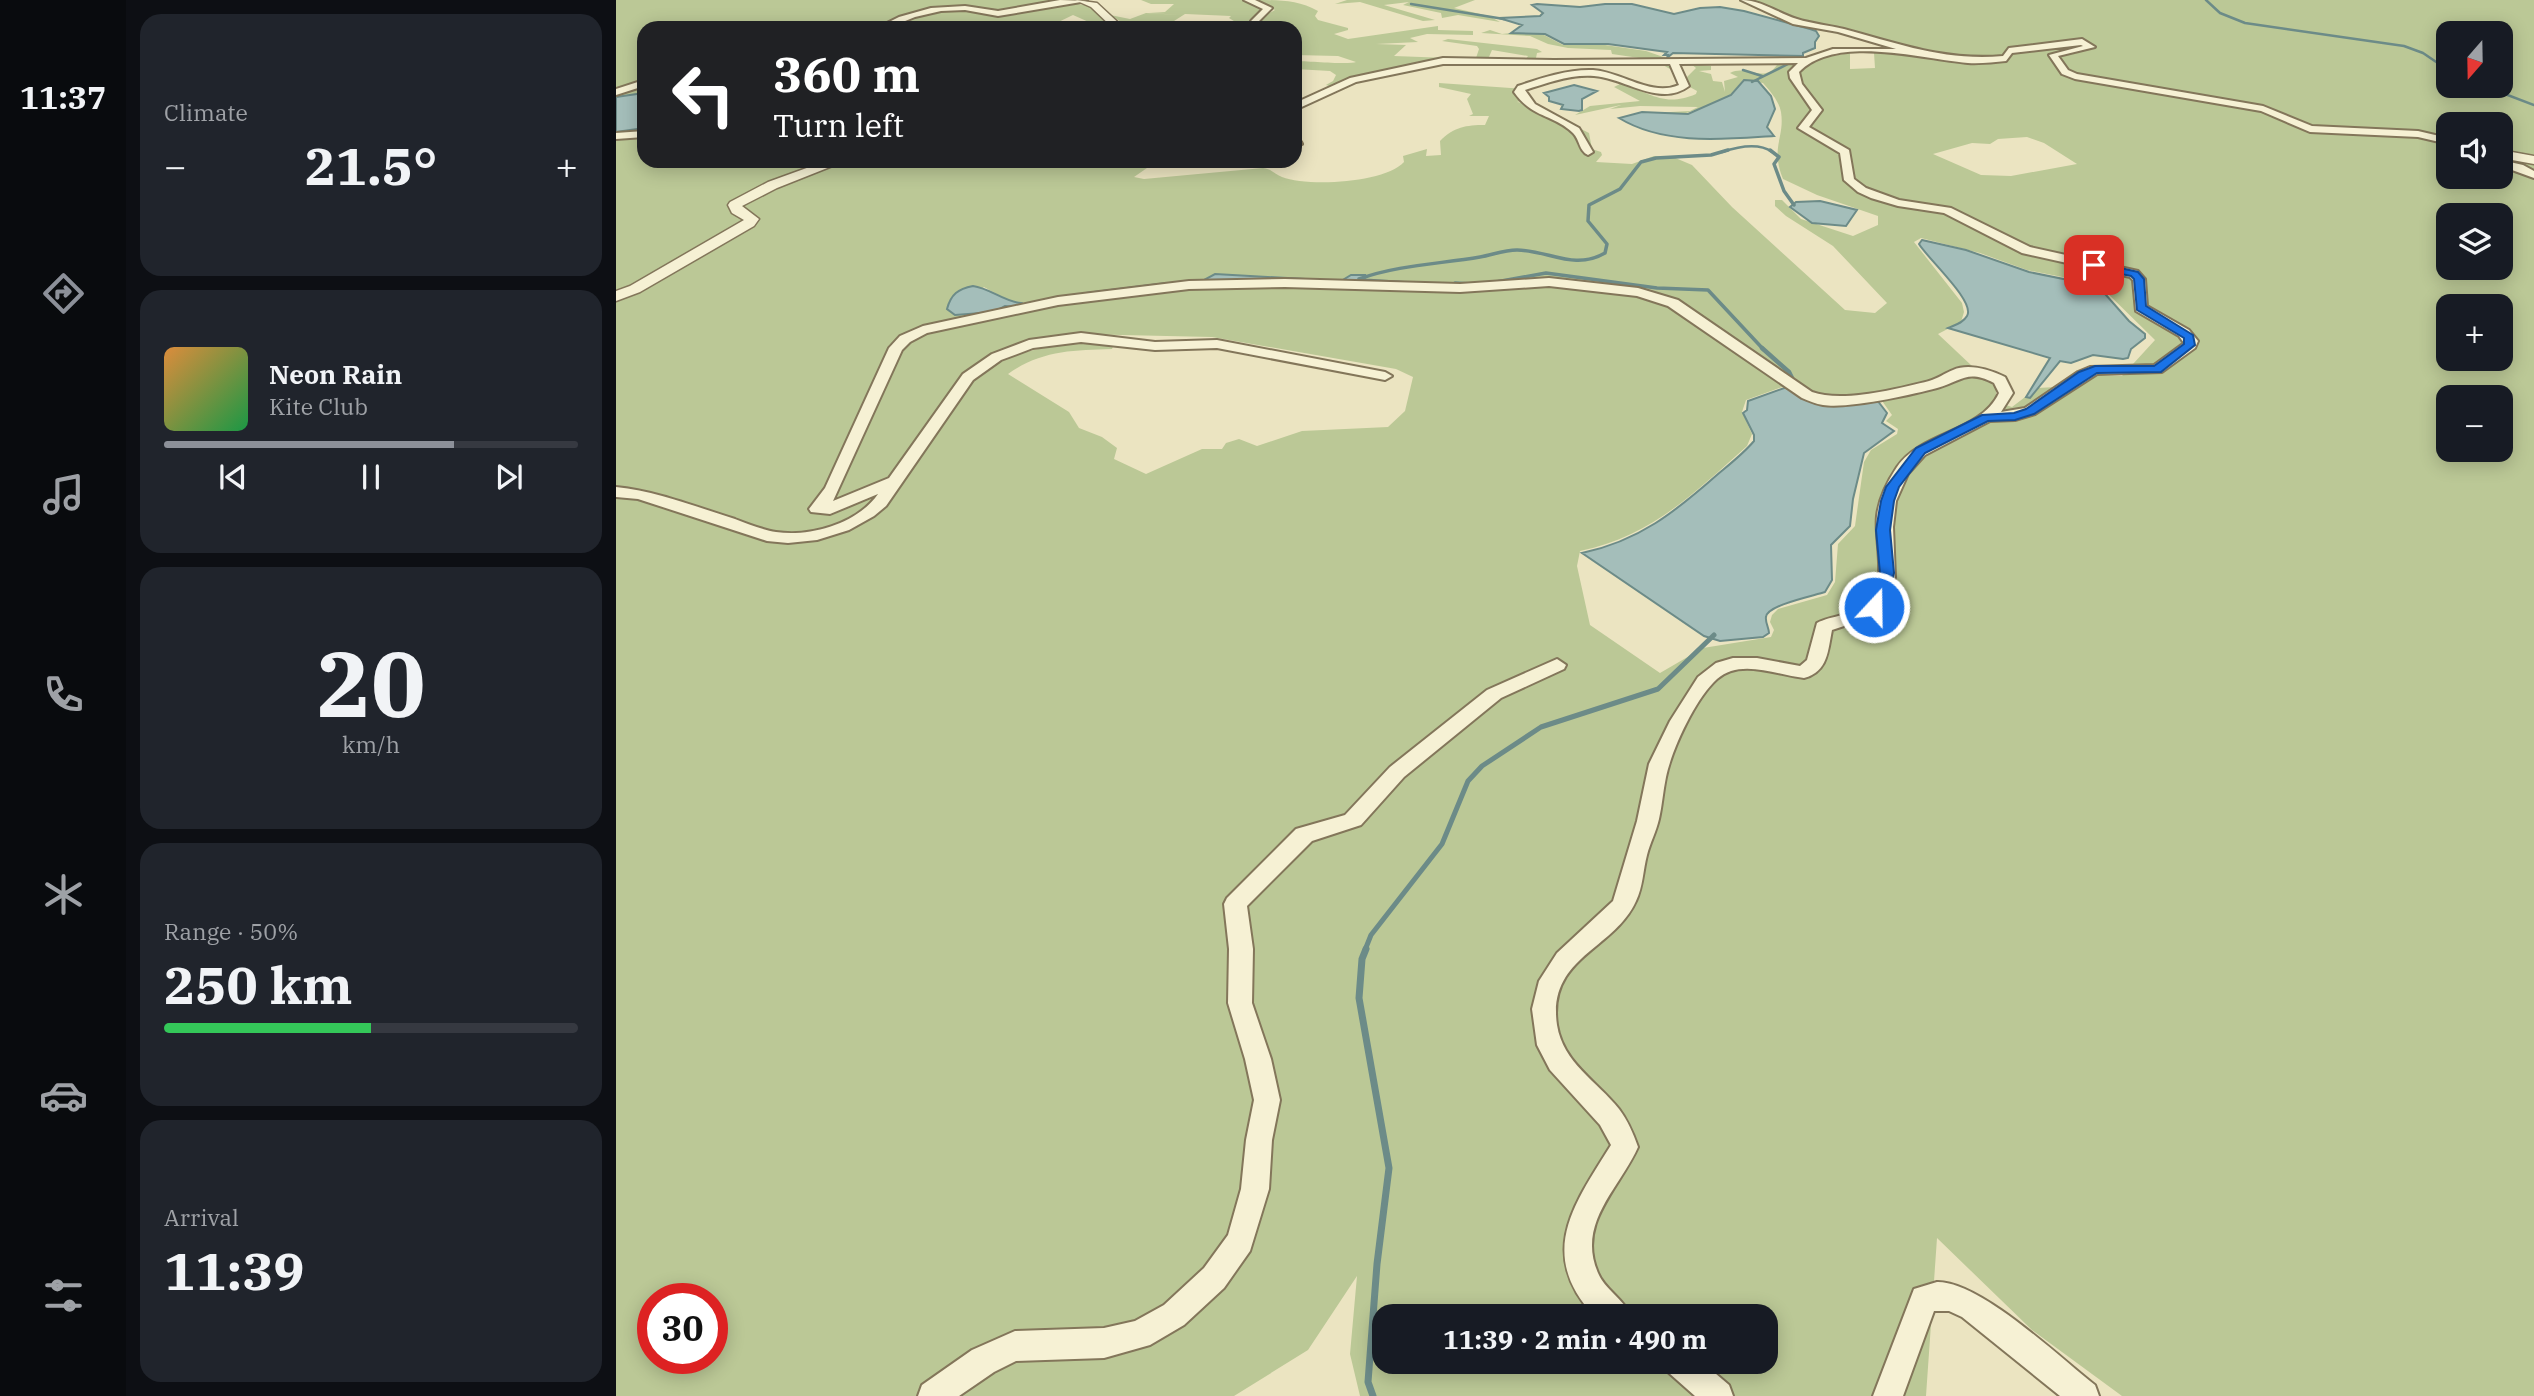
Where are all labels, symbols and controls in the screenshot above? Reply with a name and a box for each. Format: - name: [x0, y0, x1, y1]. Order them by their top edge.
- north arrow: [2436, 21, 2513, 98]
- map controls: [2436, 21, 2513, 462]
- text: 360 m: [773, 42, 920, 105]
- icon: left: [658, 49, 749, 140]
- text: 11:37: [20, 76, 106, 118]
- text: Climate: [164, 97, 248, 127]
- text: Turn left: [773, 104, 904, 146]
- button: sound: [2436, 112, 2513, 189]
- text: 21.5°: [305, 132, 437, 199]
- text: −: [164, 141, 187, 190]
- text: +: [555, 141, 578, 190]
- button: layers: [2436, 203, 2513, 280]
- pin: [2064, 235, 2124, 295]
- icon: arrive: [2075, 246, 2113, 284]
- icon: directions: [39, 269, 88, 318]
- button: +: [2436, 294, 2513, 371]
- text: Neon Rain: [269, 357, 402, 391]
- button: −: [2436, 385, 2513, 462]
- text: Kite Club: [269, 391, 368, 421]
- icon: previous: [214, 458, 252, 496]
- icon: pause: [352, 458, 390, 496]
- icon: next: [490, 458, 528, 496]
- icon: music: [39, 470, 88, 519]
- position arrow: [1837, 570, 1911, 644]
- text: 20: [316, 624, 426, 742]
- icon: phone: [39, 670, 88, 719]
- text: km/h: [342, 729, 400, 759]
- icon: climate: [39, 870, 88, 919]
- text: Range · 50%: [164, 916, 298, 946]
- text: 250 km: [164, 951, 353, 1018]
- icon: car: [39, 1071, 88, 1120]
- text: Arrival: [164, 1202, 239, 1232]
- text: 11:39: [164, 1237, 305, 1304]
- icon: filters: [39, 1271, 88, 1320]
- speed limit sign: 30: [637, 1283, 728, 1374]
- text: 11:39 · 2 min · 490 m: [1443, 1322, 1707, 1356]

